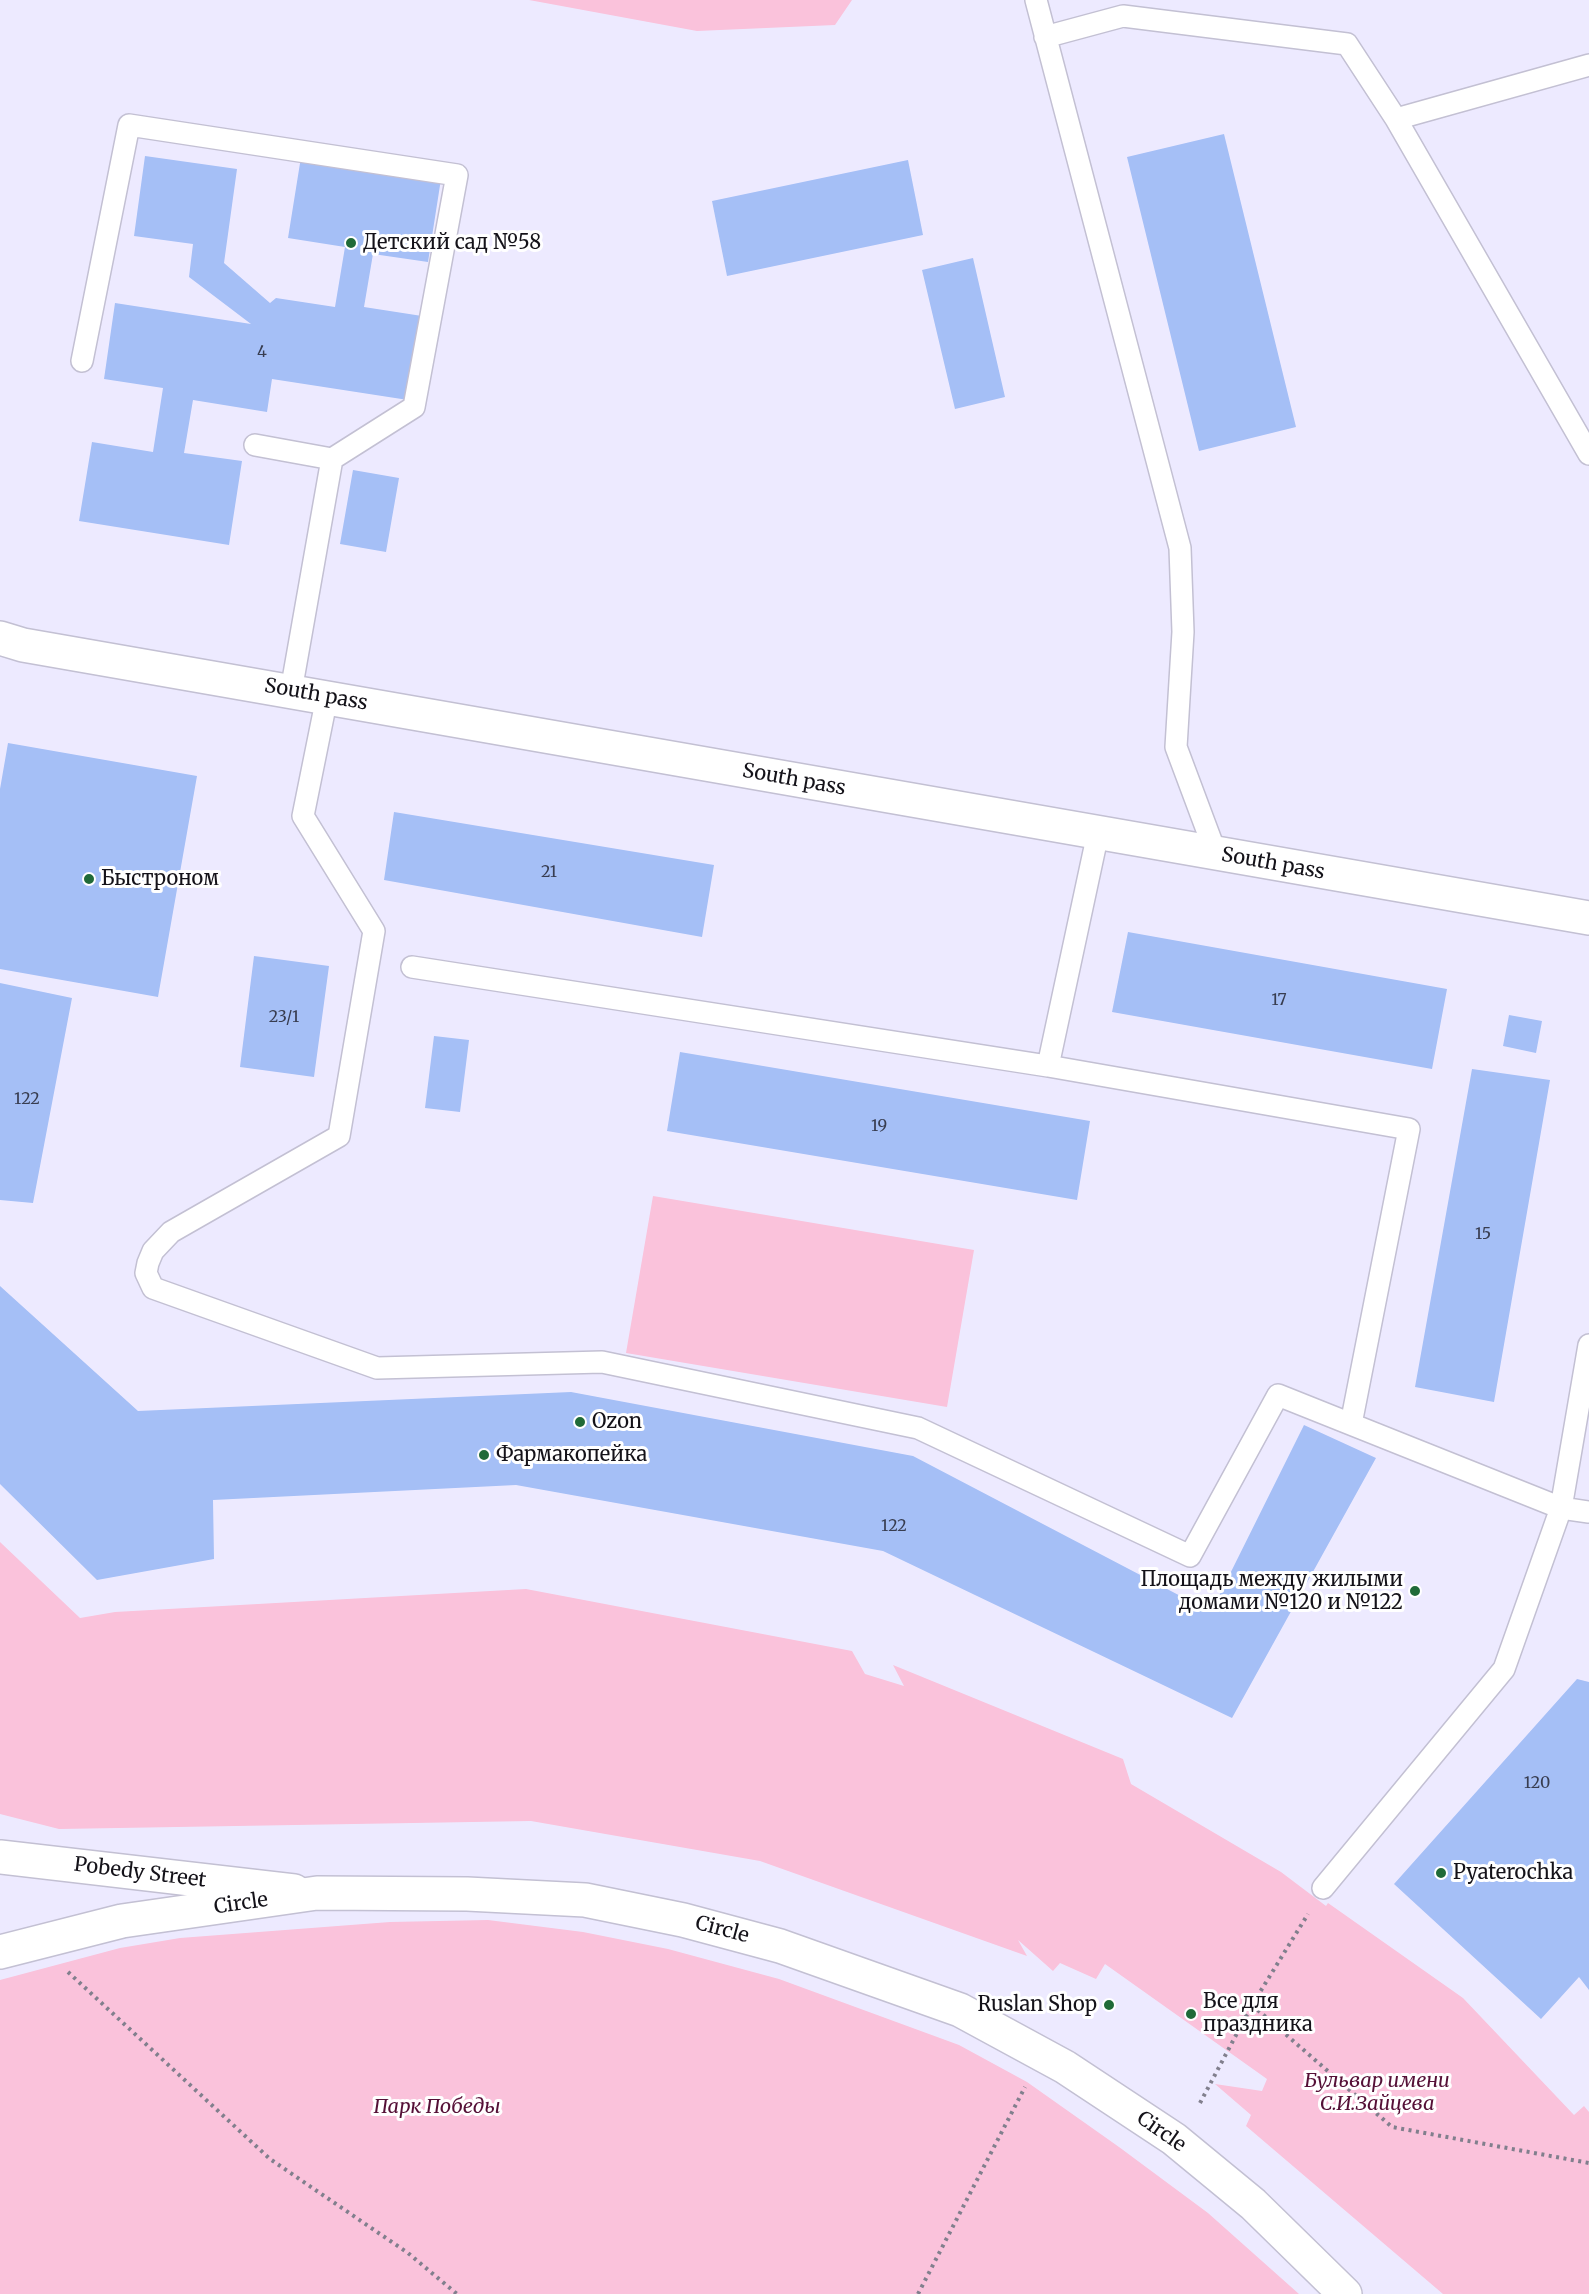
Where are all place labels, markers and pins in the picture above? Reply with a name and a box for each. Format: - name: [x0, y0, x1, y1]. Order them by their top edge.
- place label: Детский сад №58: [363, 231, 541, 255]
- marker: Детский сад №58: [344, 236, 358, 250]
- place label: Быстроном: [101, 867, 219, 891]
- marker: Быстроном: [82, 872, 96, 886]
- place label: Ozon: [592, 1410, 642, 1434]
- marker: Ozon: [573, 1415, 587, 1429]
- place label: Фармакопейка: [496, 1443, 647, 1467]
- marker: Фармакопейка: [477, 1448, 491, 1462]
- place label: Площадь между жилыми домами №120 и №122: [1141, 1568, 1403, 1615]
- marker: Площадь между жилыми домами №120 и №122: [1408, 1584, 1422, 1598]
- place label: Pyaterochka: [1453, 1861, 1573, 1885]
- marker: Pyaterochka: [1434, 1866, 1448, 1880]
- place label: Все для праздника: [1203, 1990, 1313, 2037]
- place label: Ruslan Shop: [977, 1993, 1097, 2017]
- marker: Ruslan Shop: [1102, 1998, 1116, 2012]
- marker: Все для праздника: [1184, 2007, 1198, 2021]

